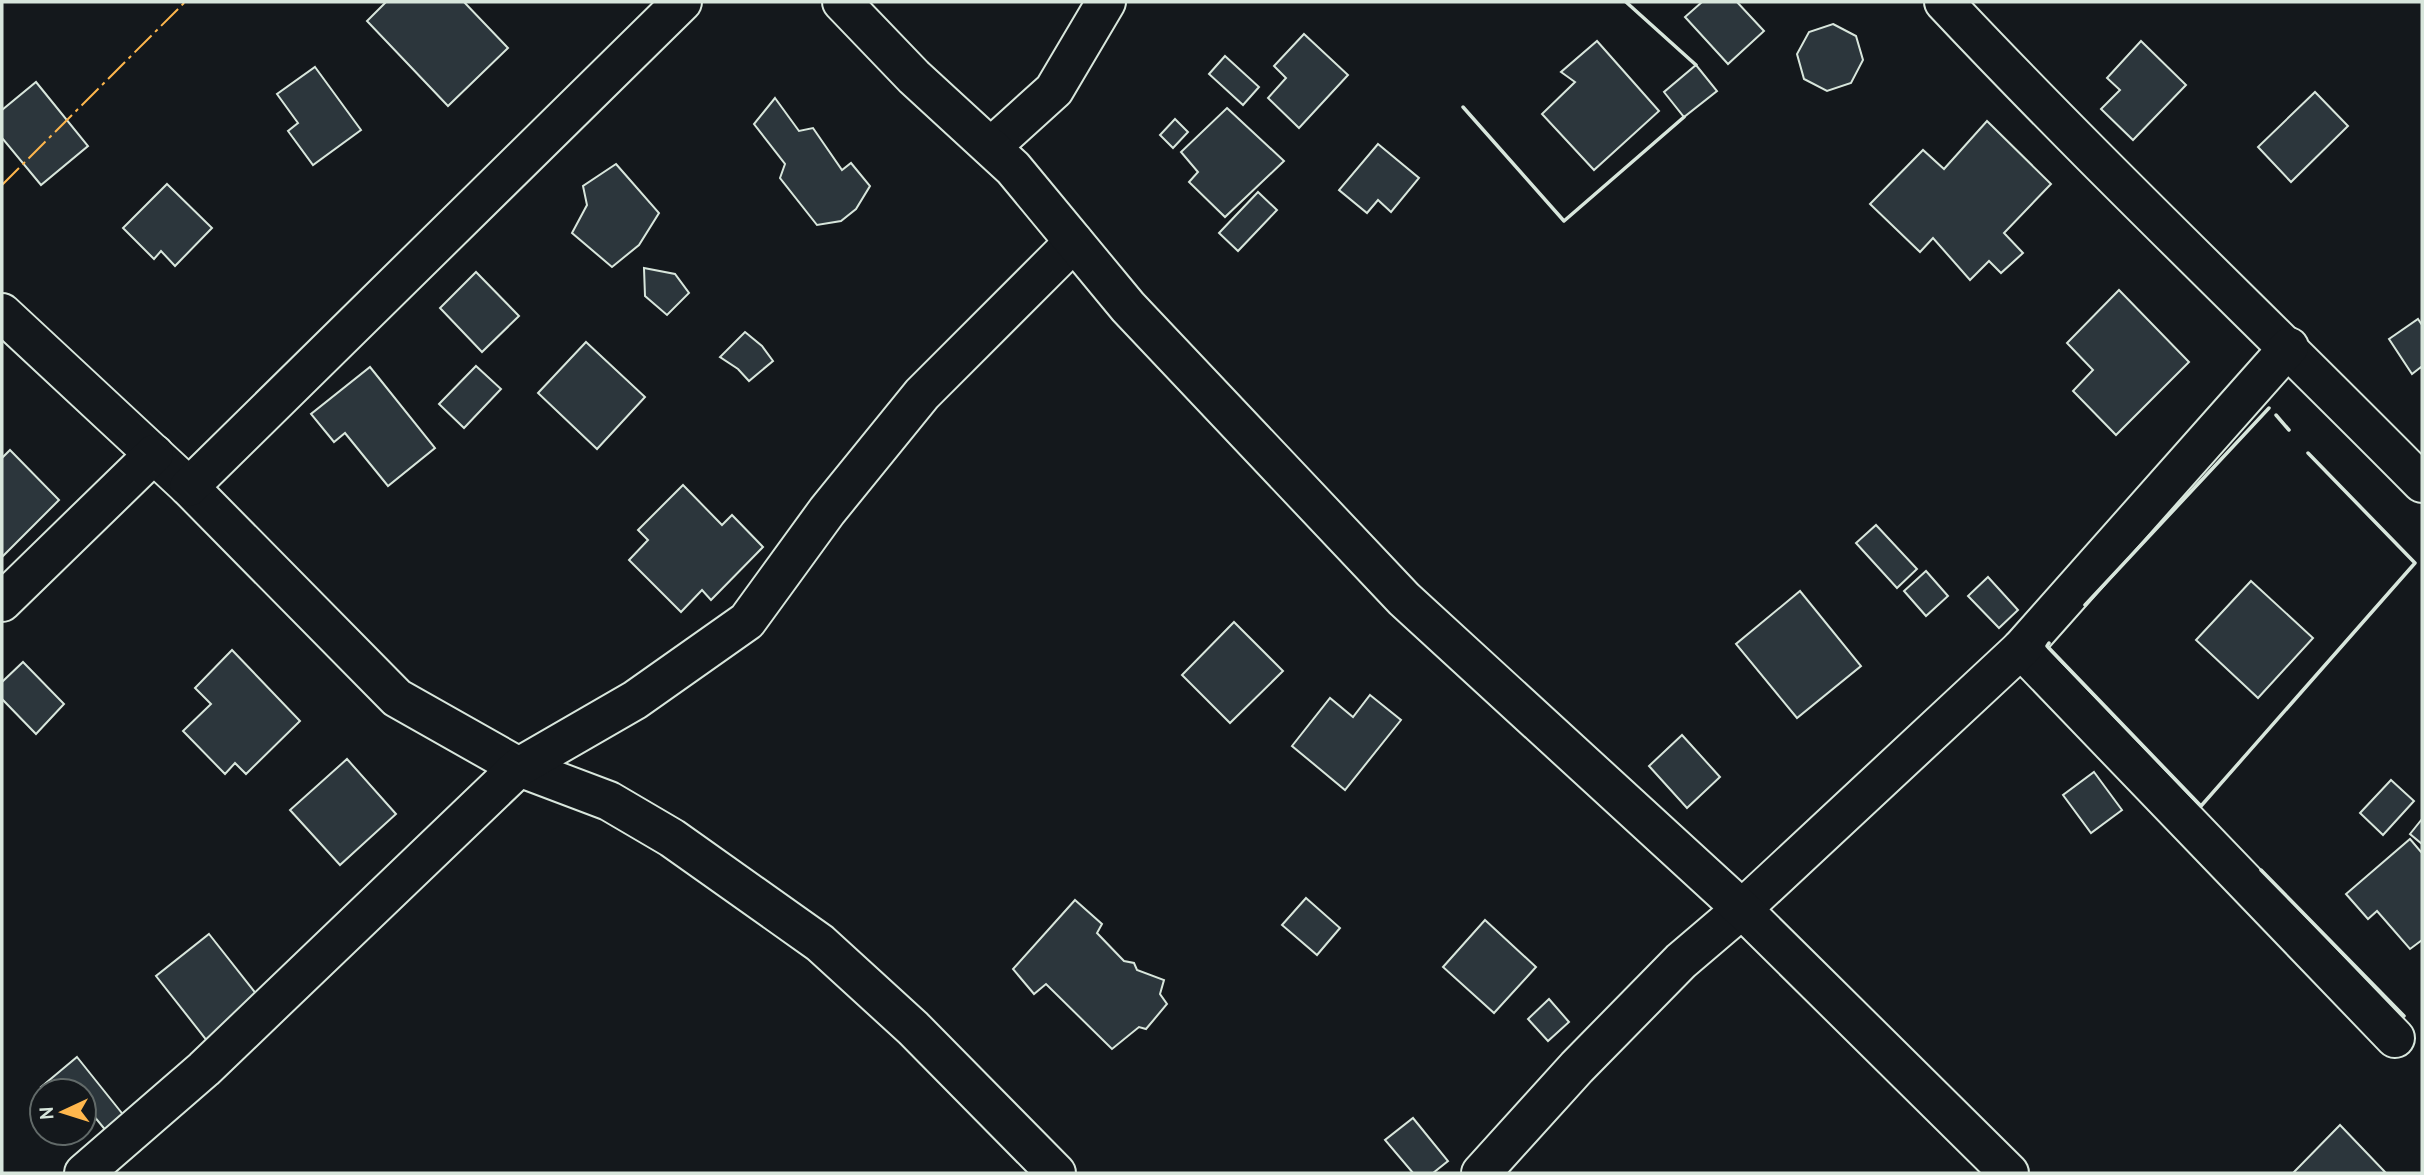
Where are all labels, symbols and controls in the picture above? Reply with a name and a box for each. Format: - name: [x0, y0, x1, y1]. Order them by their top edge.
- north arrow: [28, 1077, 98, 1147]
- text: N: [34, 1106, 58, 1120]

